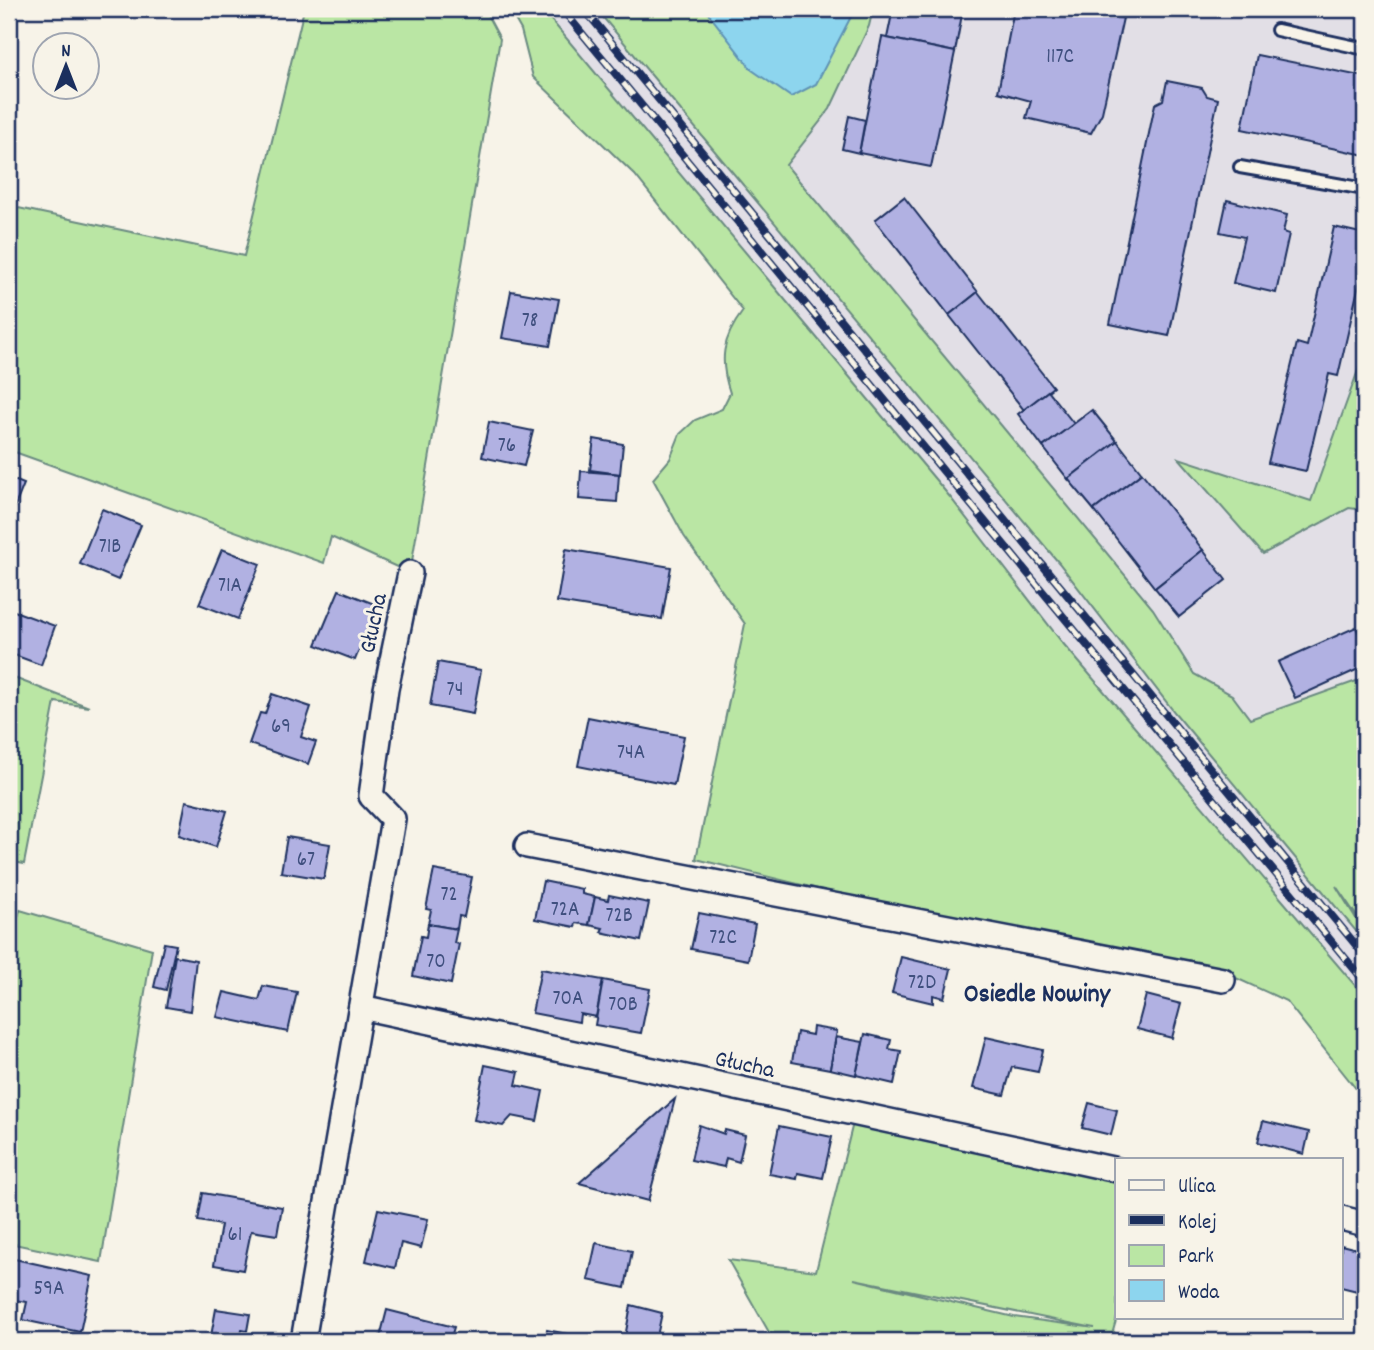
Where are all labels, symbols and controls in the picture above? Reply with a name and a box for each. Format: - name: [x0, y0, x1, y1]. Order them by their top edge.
- north arrow: [32, 32, 102, 102]
- text: N: [61, 39, 71, 66]
- house number: 117C: [1046, 43, 1074, 73]
- house number: 78: [522, 307, 538, 337]
- house number: 76: [498, 432, 516, 462]
- house number: 71B: [99, 533, 121, 563]
- house number: 71A: [218, 572, 242, 602]
- street label: Głucha: [352, 590, 398, 657]
- house number: 74: [447, 676, 463, 706]
- house number: 69: [271, 713, 291, 743]
- house number: 74A: [617, 739, 645, 769]
- house number: 67: [297, 846, 315, 876]
- house number: 72: [440, 881, 458, 911]
- house number: 72A: [551, 896, 579, 926]
- house number: 72B: [605, 902, 633, 932]
- house number: 72C: [709, 924, 737, 954]
- house number: 70: [426, 948, 446, 978]
- house number: 72D: [908, 969, 936, 999]
- district label: Osiedle Nowiny: [964, 977, 1112, 1014]
- house number: 70A: [553, 985, 583, 1015]
- house number: 70B: [608, 991, 638, 1021]
- street label: Głucha: [711, 1043, 778, 1089]
- legend: [1115, 1158, 1342, 1318]
- text: Ulica: [1178, 1173, 1216, 1203]
- text: Kolej: [1178, 1209, 1217, 1239]
- house number: 61: [228, 1221, 242, 1251]
- text: Park: [1178, 1243, 1214, 1273]
- house number: 59A: [34, 1275, 64, 1305]
- text: Woda: [1178, 1279, 1220, 1309]

